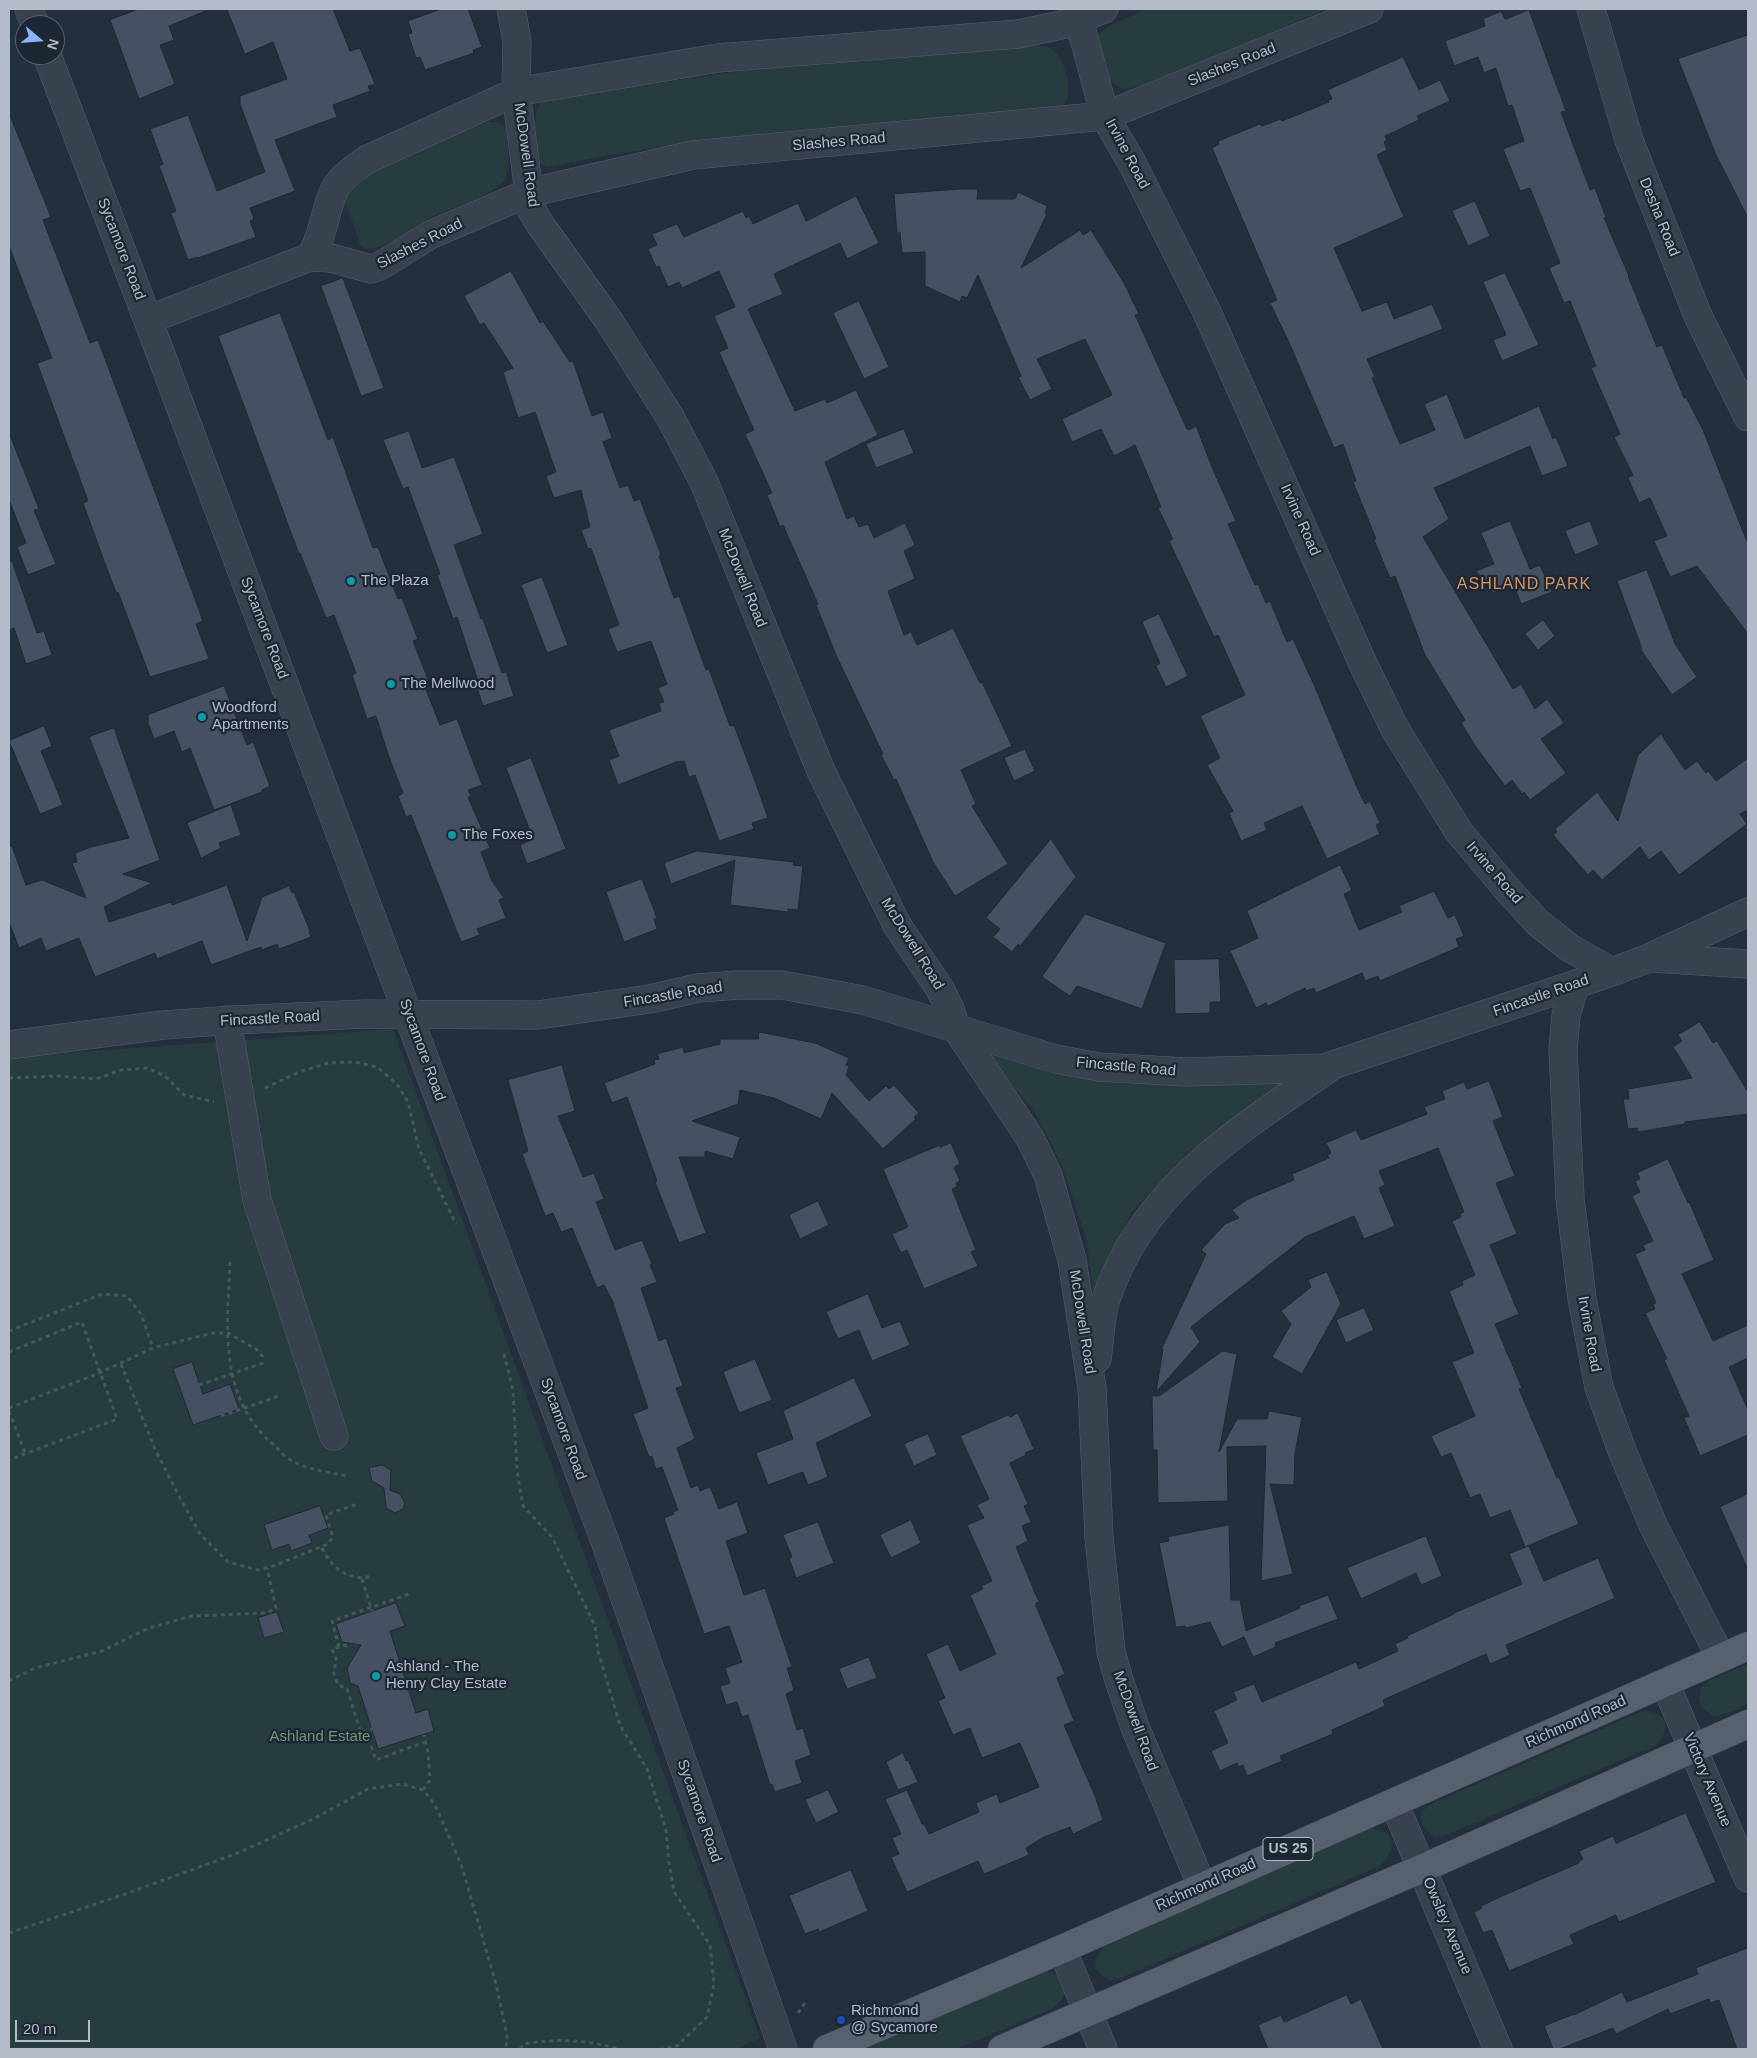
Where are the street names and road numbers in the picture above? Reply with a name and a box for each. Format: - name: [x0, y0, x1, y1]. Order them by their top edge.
- street label: Slashes Road: [1185, 39, 1279, 91]
- street label: McDowell Road: [510, 102, 542, 208]
- street label: Irvine Road: [1101, 116, 1153, 192]
- street label: Slashes Road: [792, 129, 886, 155]
- street label: Desha Road: [1635, 175, 1683, 259]
- street label: Sycamore Road: [93, 196, 149, 302]
- street label: Slashes Road: [374, 215, 466, 273]
- street label: Irvine Road: [1276, 481, 1324, 559]
- street label: McDowell Road: [714, 526, 770, 630]
- street label: Sycamore Road: [236, 575, 292, 681]
- street label: Irvine Road: [1462, 838, 1526, 908]
- street label: McDowell Road: [877, 895, 947, 993]
- street label: Fincastle Road: [1491, 971, 1591, 1021]
- street label: Fincastle Road: [622, 978, 724, 1012]
- street label: Sycamore Road: [395, 996, 449, 1104]
- street label: Fincastle Road: [220, 1007, 320, 1031]
- street label: Fincastle Road: [1075, 1054, 1177, 1080]
- street label: McDowell Road: [1065, 1269, 1099, 1375]
- street label: Irvine Road: [1573, 1295, 1605, 1373]
- street label: Sycamore Road: [536, 1375, 590, 1483]
- street label: McDowell Road: [1109, 1669, 1161, 1773]
- street label: Richmond Road: [1523, 1692, 1629, 1752]
- street label: Victory Avenue: [1679, 1730, 1735, 1830]
- street label: Sycamore Road: [673, 1757, 725, 1865]
- road number: US 25: [1263, 1838, 1313, 1860]
- street label: Richmond Road: [1153, 1855, 1259, 1915]
- street label: Owsley Avenue: [1418, 1875, 1476, 1977]

